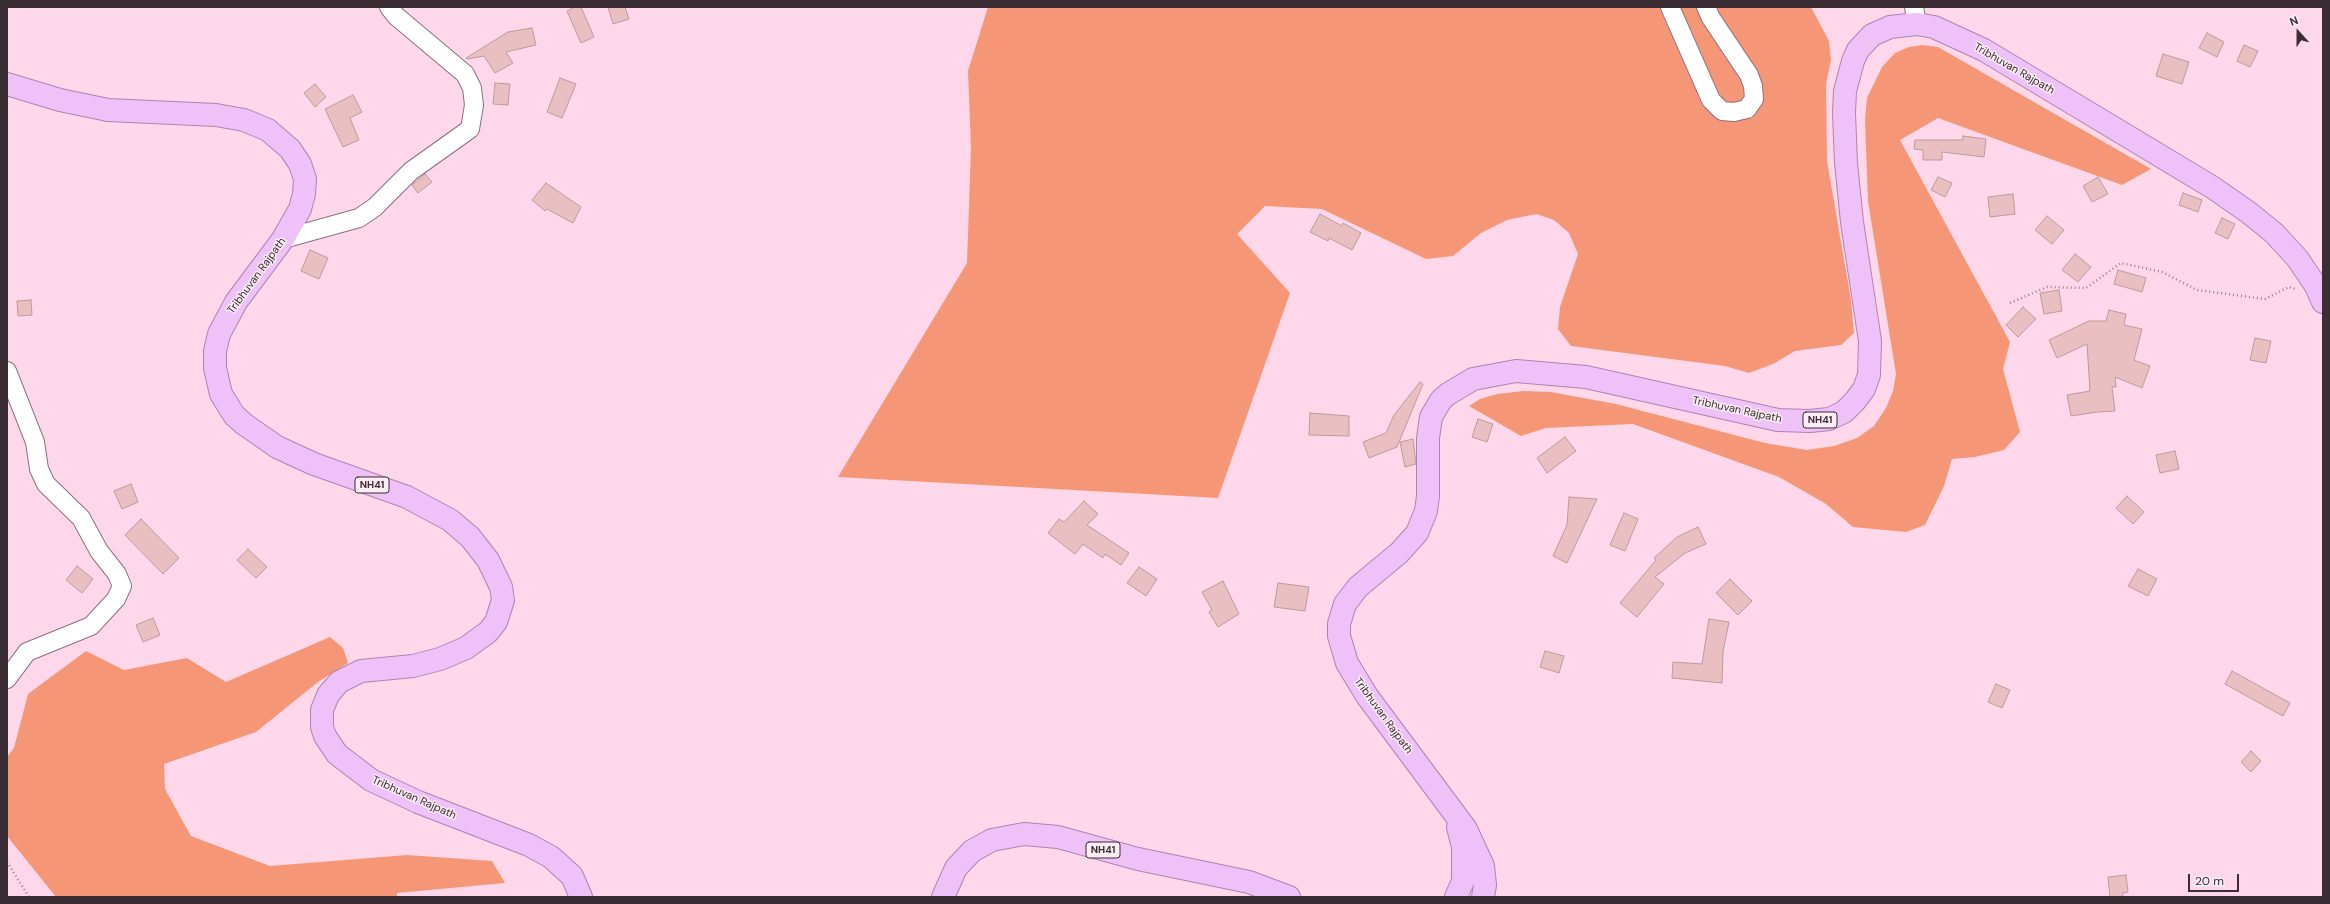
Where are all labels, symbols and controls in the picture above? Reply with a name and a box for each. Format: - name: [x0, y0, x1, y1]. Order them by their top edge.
- north arrow: [2278, 12, 2318, 52]
- text: N: [2287, 13, 2300, 29]
- street label: Tribhuvan Rajpath: [1971, 41, 2057, 97]
- street label: Tribhuvan Rajpath: [225, 235, 289, 317]
- street label: Tribhuvan Rajpath: [1691, 394, 1783, 426]
- road number: NH41: [1803, 412, 1837, 428]
- road number: NH41: [355, 477, 389, 493]
- street label: Tribhuvan Rajpath: [1351, 675, 1415, 757]
- street label: Tribhuvan Rajpath: [370, 773, 458, 823]
- road number: NH41: [1086, 842, 1120, 858]
- scale bar: [2190, 866, 2241, 892]
- text: 20 m: [2195, 873, 2224, 889]

